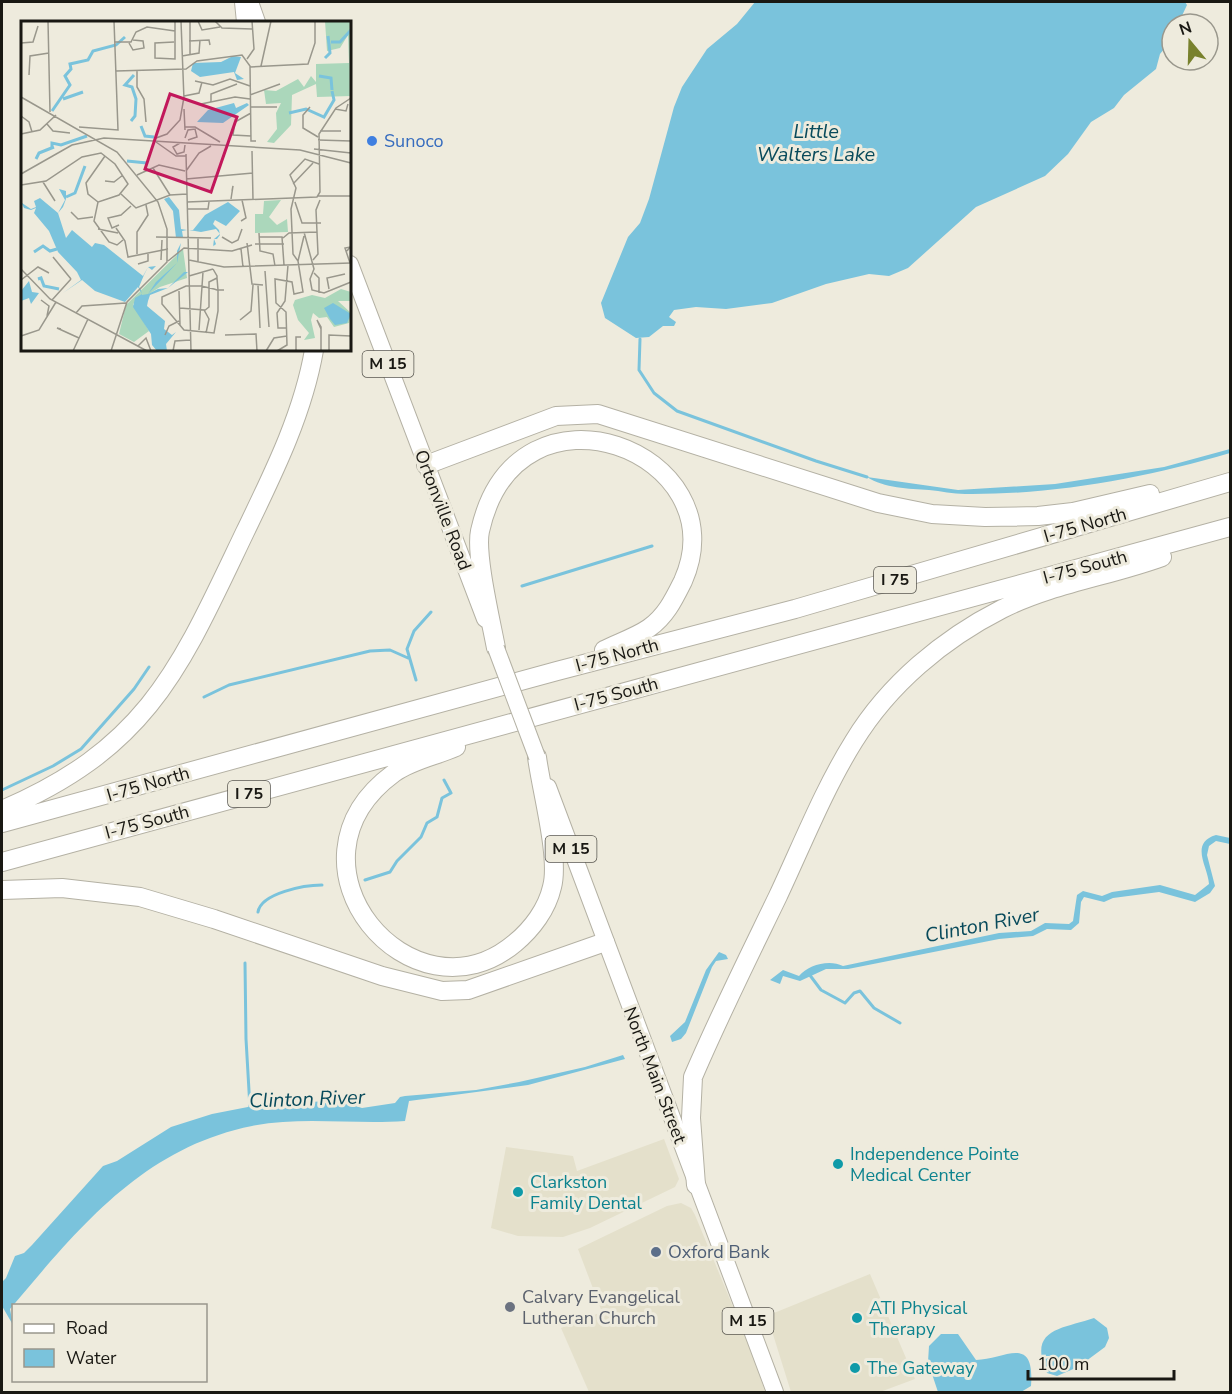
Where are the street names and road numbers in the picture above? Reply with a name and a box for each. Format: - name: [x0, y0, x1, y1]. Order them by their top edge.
- road number: M 15: [362, 351, 414, 377]
- street label: Ortonville Road: [409, 446, 477, 574]
- street label: I-75 North: [1041, 502, 1129, 548]
- street label: I-75 South: [1040, 544, 1130, 590]
- road number: I 75: [874, 567, 916, 593]
- street label: I-75 North: [573, 632, 661, 678]
- street label: I-75 South: [571, 671, 661, 717]
- street label: I-75 North: [104, 761, 192, 807]
- road number: I 75: [228, 781, 270, 807]
- street label: I-75 South: [102, 799, 192, 845]
- road number: M 15: [546, 836, 596, 862]
- street label: North Main Street: [618, 1003, 692, 1147]
- road number: M 15: [722, 1308, 774, 1334]

